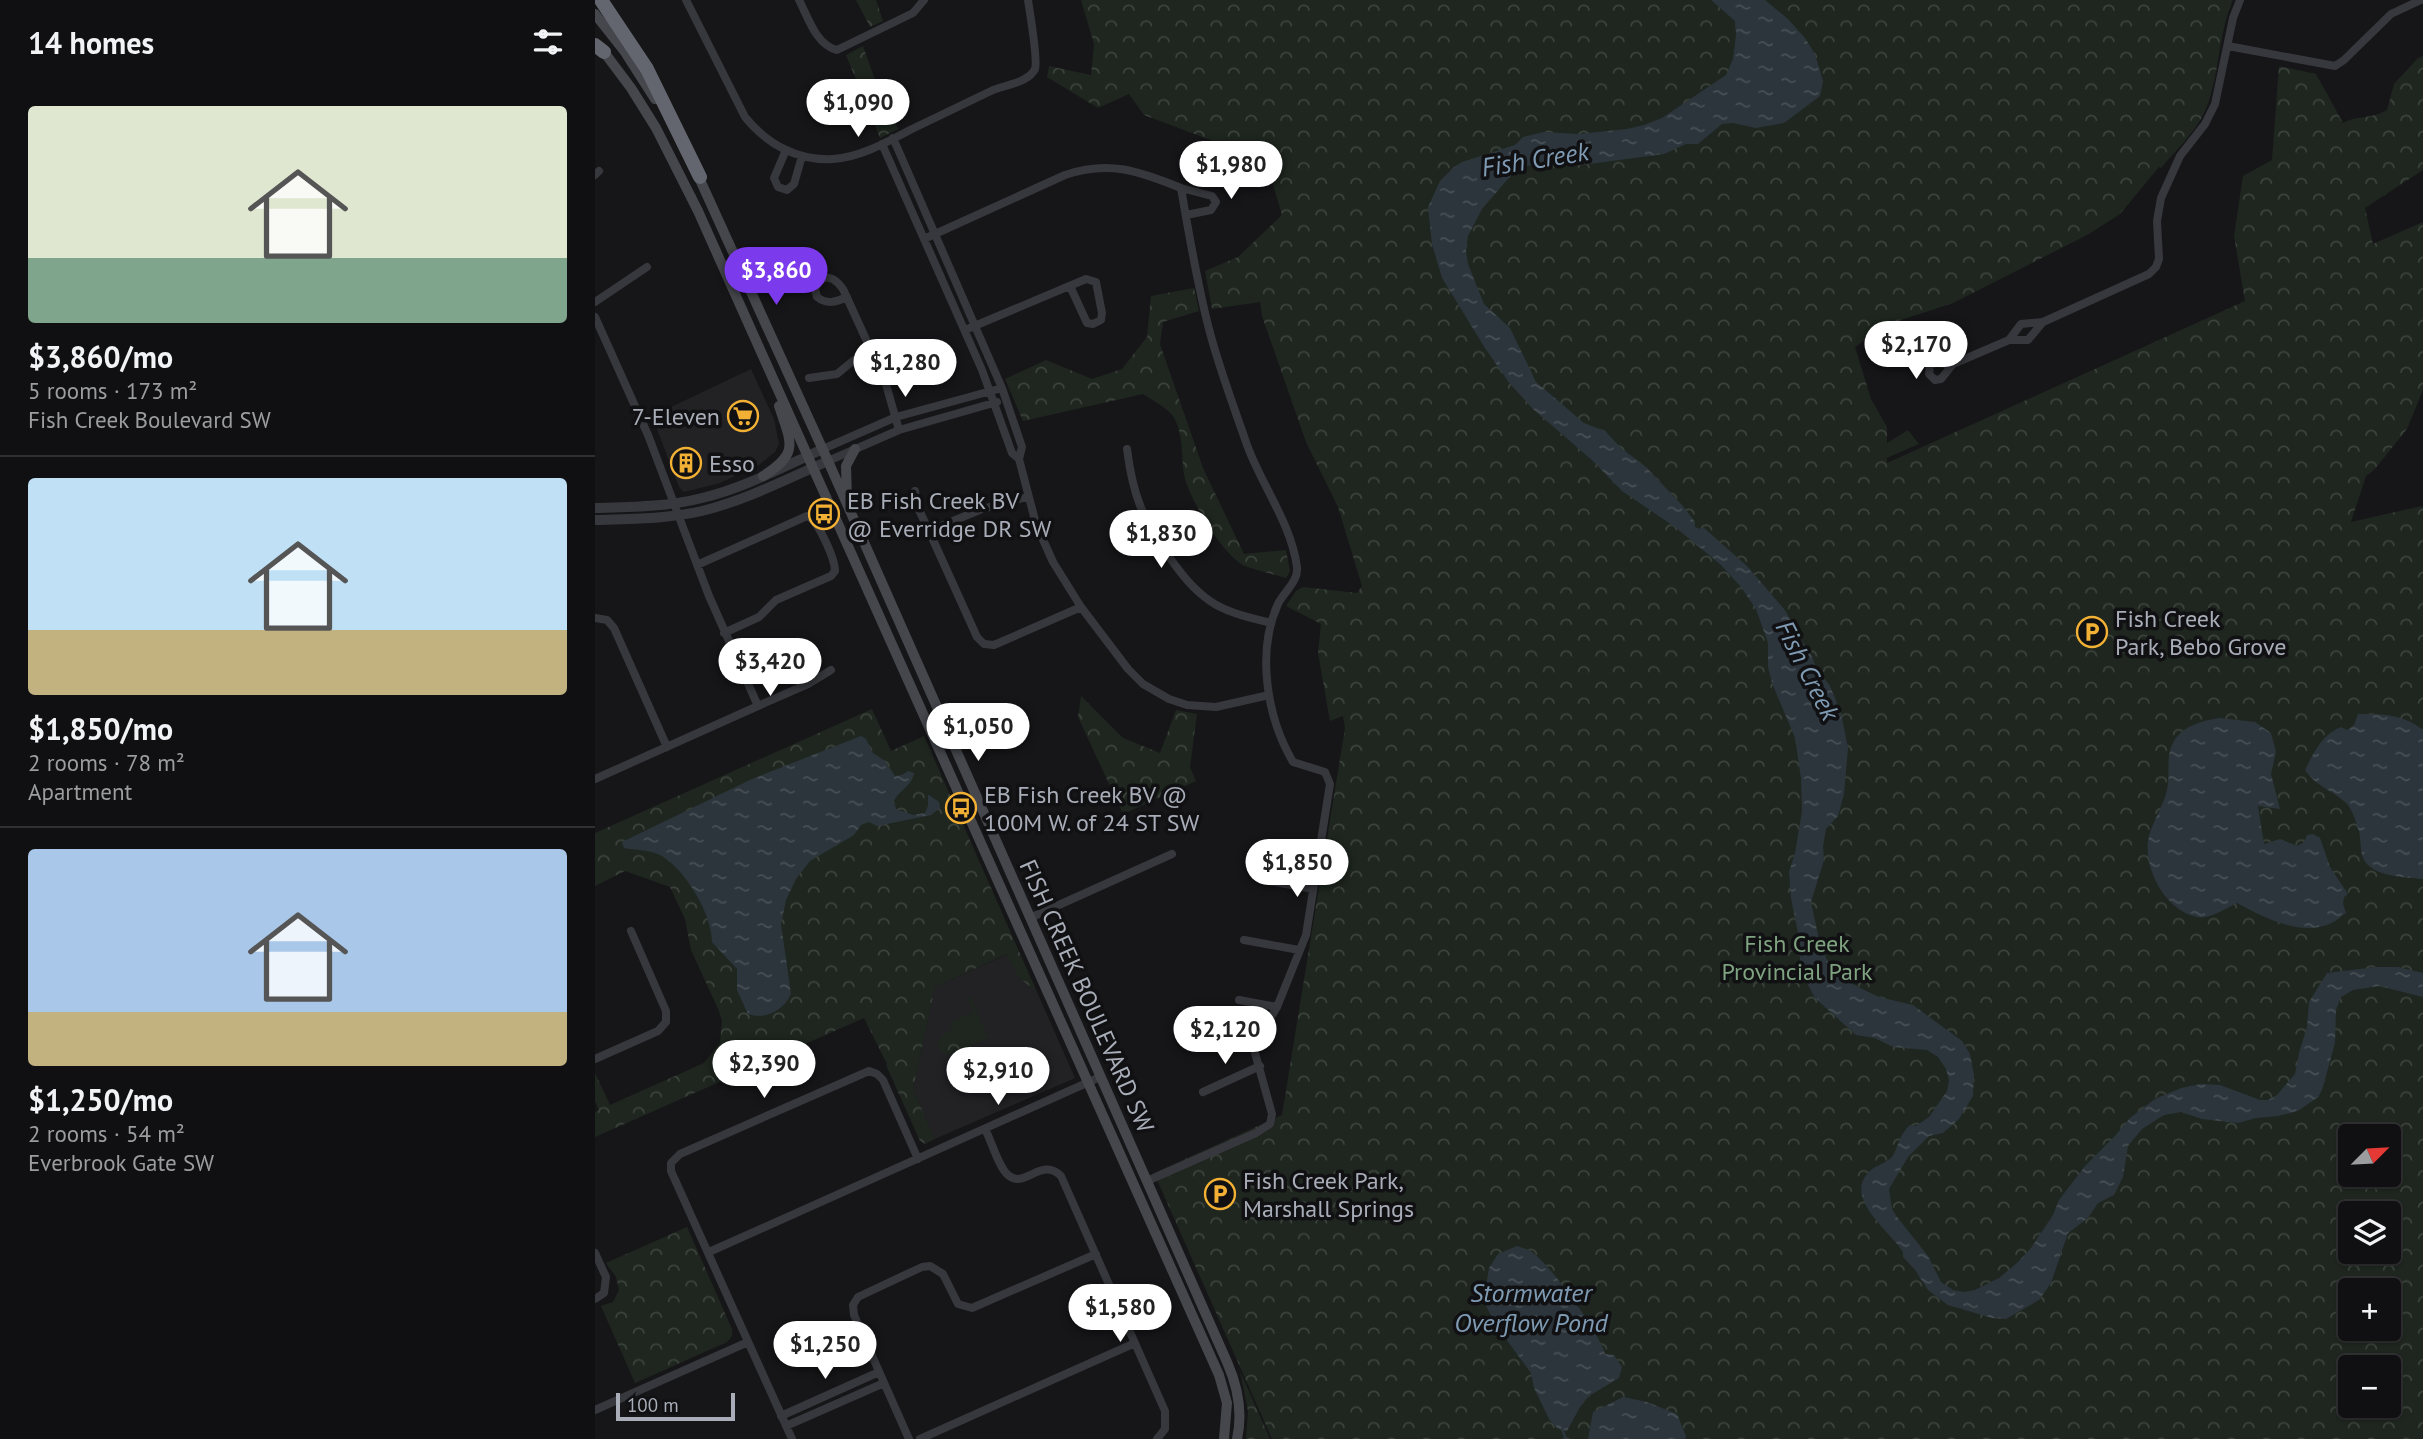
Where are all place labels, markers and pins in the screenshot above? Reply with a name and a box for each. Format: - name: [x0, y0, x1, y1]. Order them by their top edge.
- pin: $1,090: [801, 80, 915, 139]
- pin: $1,980: [1174, 142, 1288, 201]
- pin: $3,860: [719, 247, 833, 307]
- pin: $2,170: [1859, 322, 1973, 381]
- pin: $1,280: [848, 340, 962, 399]
- supermarket icon: 7-Eleven: [726, 399, 760, 433]
- place label: 7-Eleven: [632, 401, 720, 432]
- building icon: Esso: [669, 446, 703, 480]
- place label: Esso: [709, 448, 755, 479]
- place label: EB Fish Creek BV @ Everridge DR SW: [847, 485, 1052, 544]
- bus stop icon: EB Fish Creek BV @ Everridge DR SW: [807, 497, 841, 531]
- pin: $1,830: [1104, 510, 1218, 570]
- place label: Fish Creek Park, Bebo Grove: [2115, 603, 2286, 662]
- parking icon: Fish Creek Park, Bebo Grove: [2075, 615, 2109, 649]
- pin: $3,420: [713, 638, 827, 698]
- pin: $1,050: [921, 704, 1035, 763]
- place label: EB Fish Creek BV @ 100M W. of 24 ST SW: [984, 779, 1199, 838]
- bus stop icon: EB Fish Creek BV @ 100M W. of 24 ST SW: [944, 791, 978, 825]
- pin: $1,850: [1240, 839, 1354, 899]
- pin: $2,120: [1168, 1006, 1282, 1066]
- pin: $2,390: [707, 1040, 821, 1100]
- pin: $2,910: [941, 1048, 1055, 1107]
- place label: Fish Creek Park, Marshall Springs: [1243, 1165, 1414, 1224]
- parking icon: Fish Creek Park, Marshall Springs: [1203, 1177, 1237, 1211]
- pin: $1,580: [1063, 1284, 1177, 1344]
- pin: $1,250: [768, 1322, 882, 1381]

